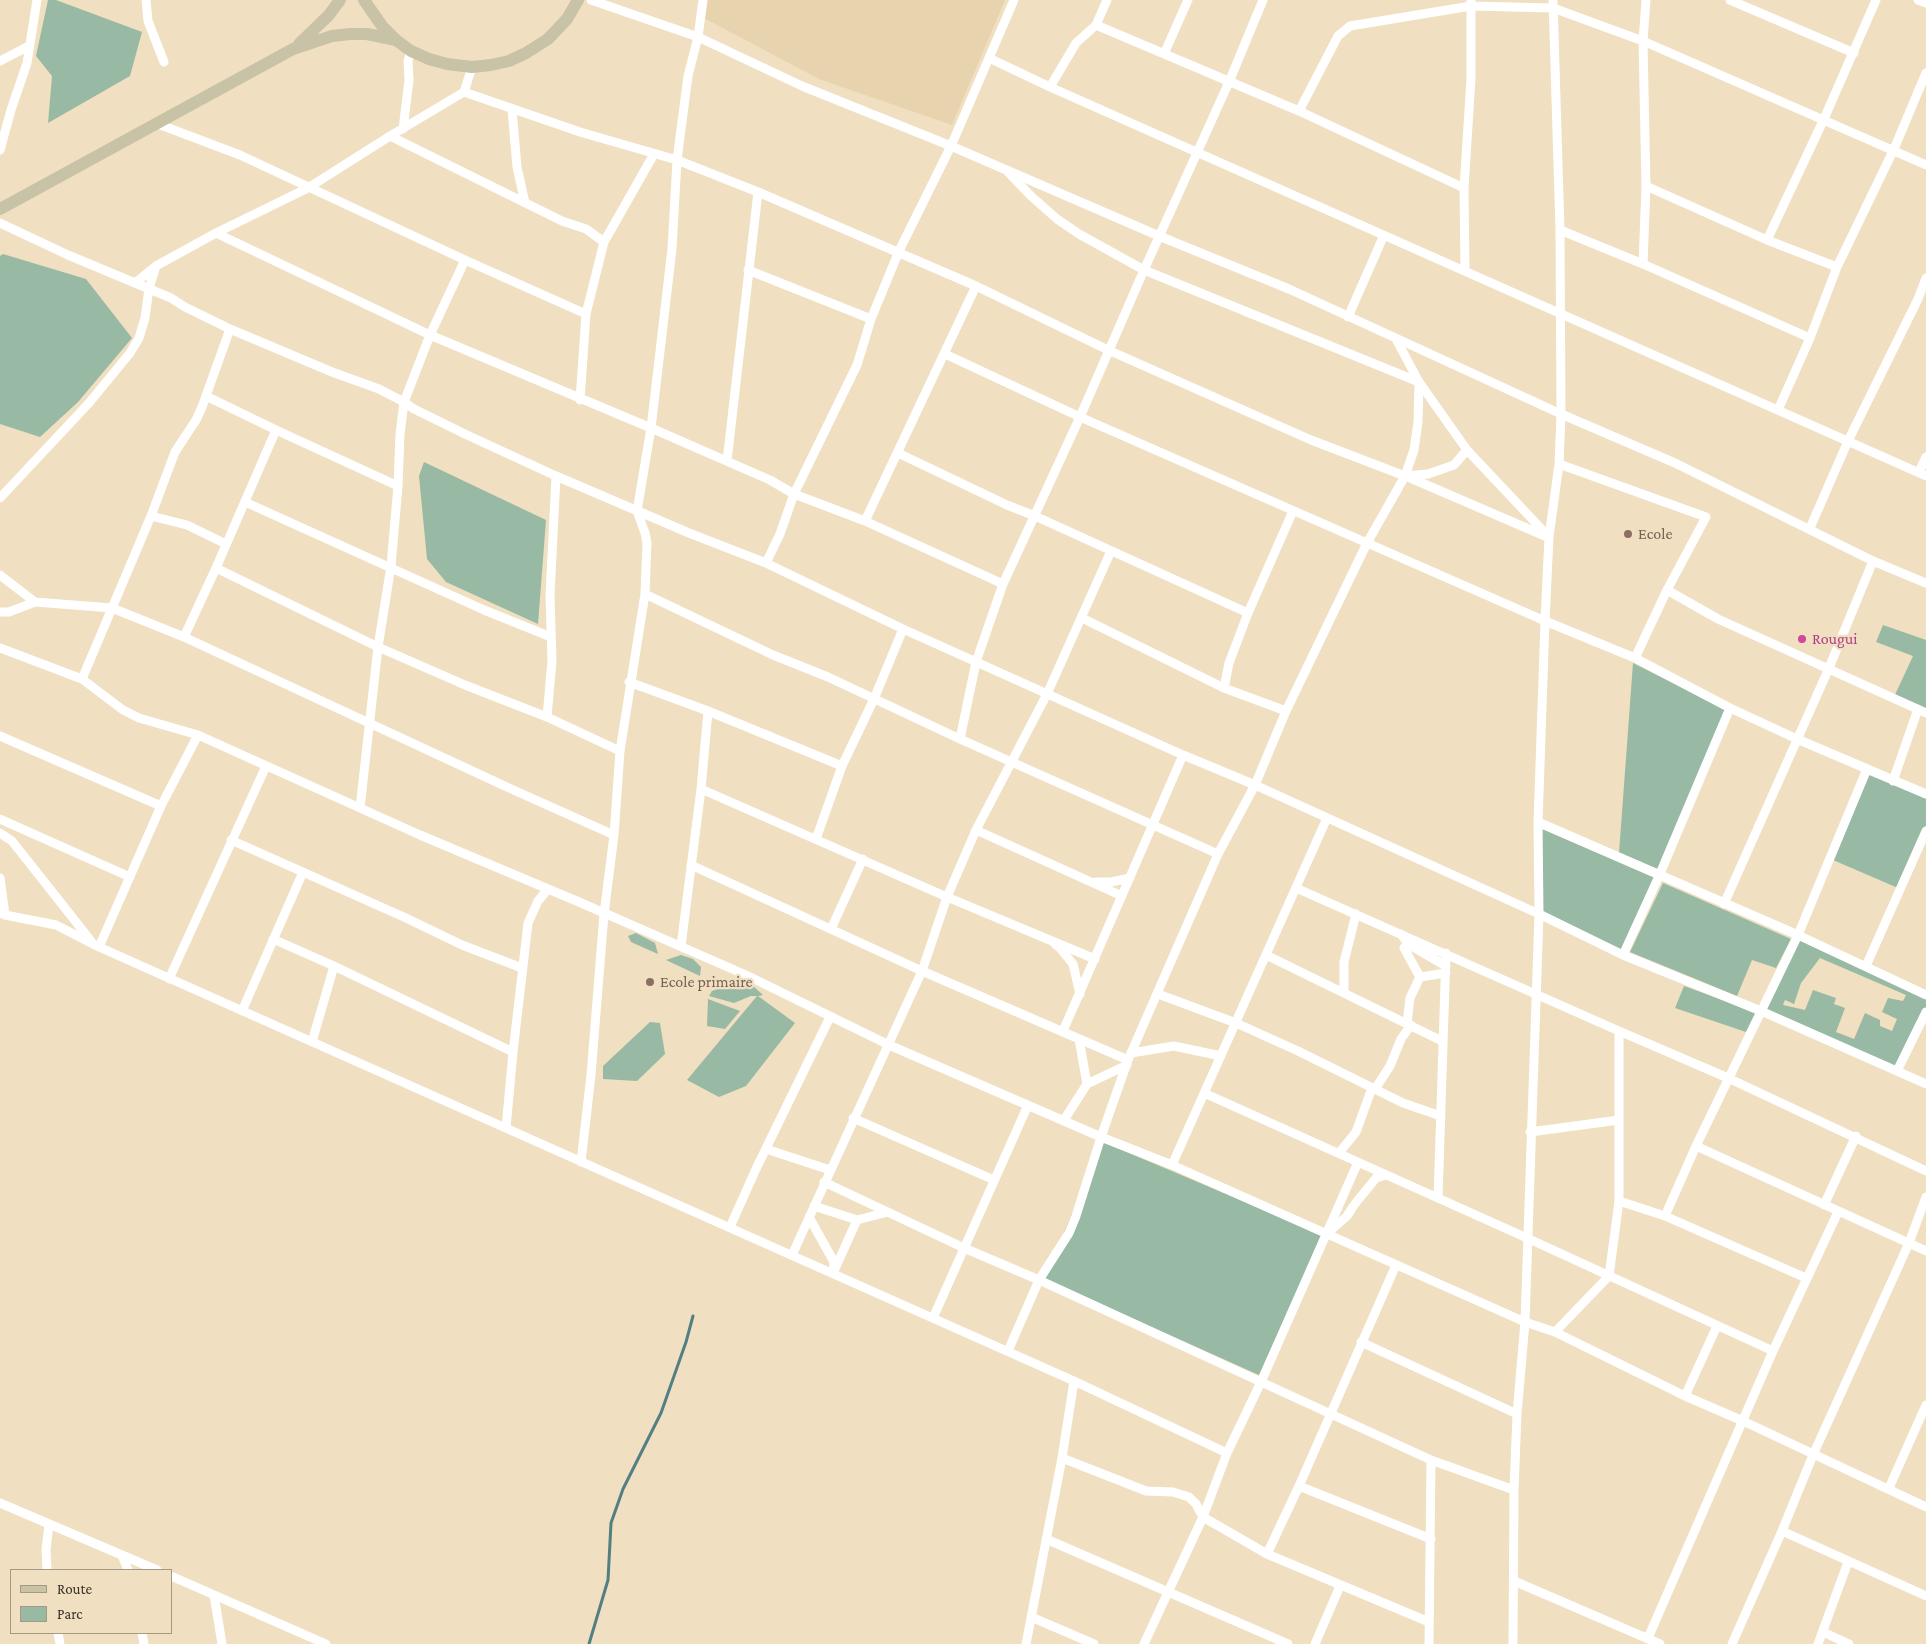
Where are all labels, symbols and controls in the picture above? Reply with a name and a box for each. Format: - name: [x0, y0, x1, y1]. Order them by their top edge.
- place label: Ecole: [1638, 524, 1672, 544]
- marker: Ecole: [1622, 528, 1634, 540]
- place label: Rougui: [1812, 629, 1858, 649]
- marker: Rougui: [1796, 633, 1808, 645]
- place label: Ecole primaire: [660, 972, 753, 992]
- marker: Ecole primaire: [644, 976, 656, 988]
- legend: [10, 1569, 172, 1634]
- text: Route: [57, 1581, 92, 1597]
- text: Parc: [57, 1606, 83, 1622]

